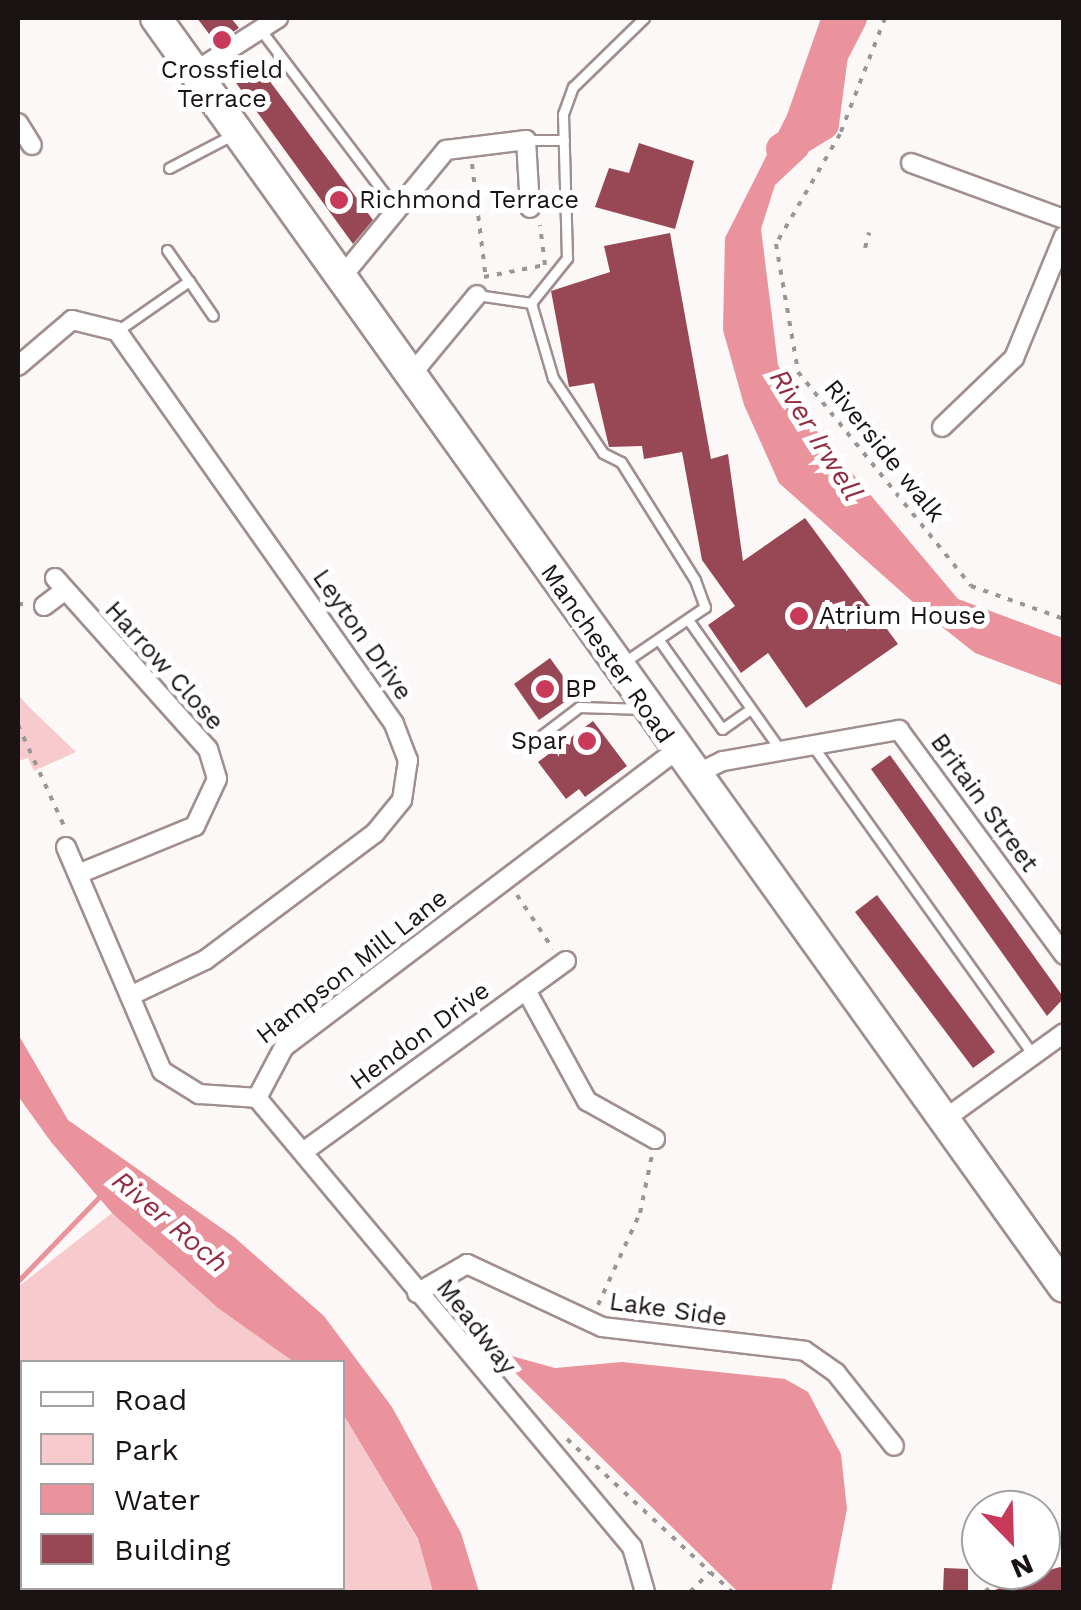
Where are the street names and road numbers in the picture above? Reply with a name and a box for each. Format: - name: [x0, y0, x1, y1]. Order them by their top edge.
- street label: Riverside walk: [817, 373, 951, 529]
- street label: Manchester Road: [534, 558, 680, 750]
- street label: Leyton Drive: [306, 564, 418, 706]
- street label: Harrow Close: [98, 595, 230, 737]
- street label: Britain Street: [924, 728, 1044, 878]
- street label: Hampson Mill Lane: [250, 883, 454, 1051]
- street label: Hendon Drive: [344, 975, 496, 1097]
- street label: Meadway: [430, 1273, 522, 1381]
- street label: Lake Side: [607, 1287, 729, 1333]

